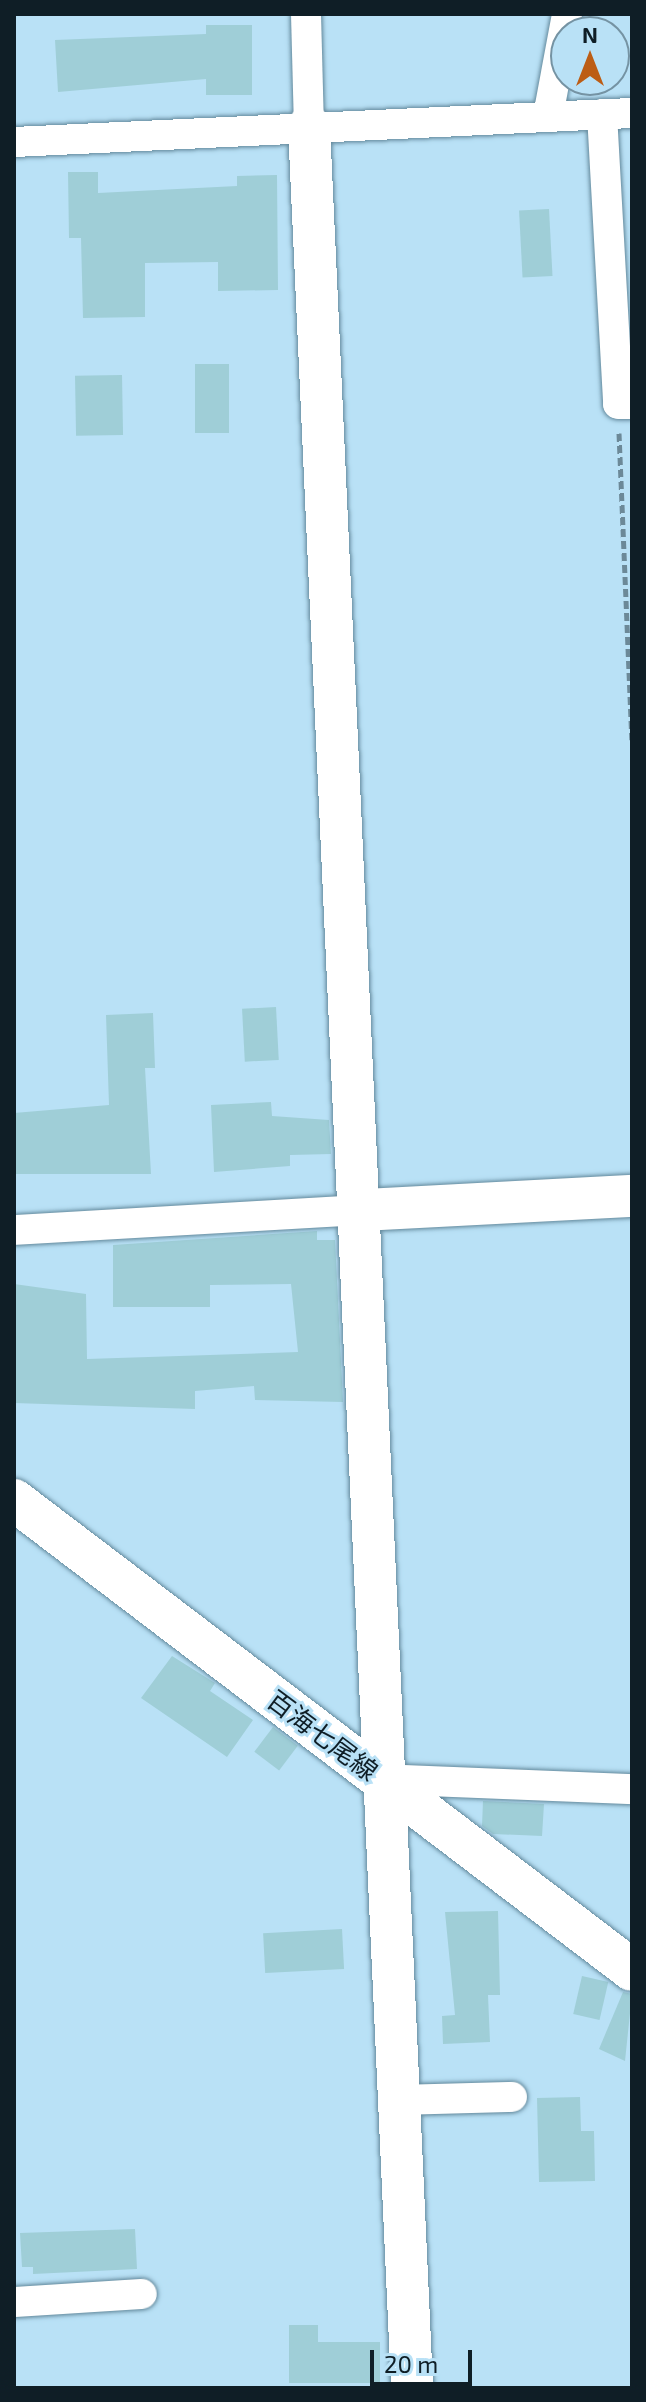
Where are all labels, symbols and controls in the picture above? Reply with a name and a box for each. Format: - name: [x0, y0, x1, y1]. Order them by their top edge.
- north arrow: [550, 16, 630, 96]
- text: N: [582, 21, 598, 47]
- street label: 百海七尾線: [262, 1683, 384, 1787]
- scale bar: [374, 2334, 476, 2384]
- text: 20 m: [384, 2349, 438, 2378]

